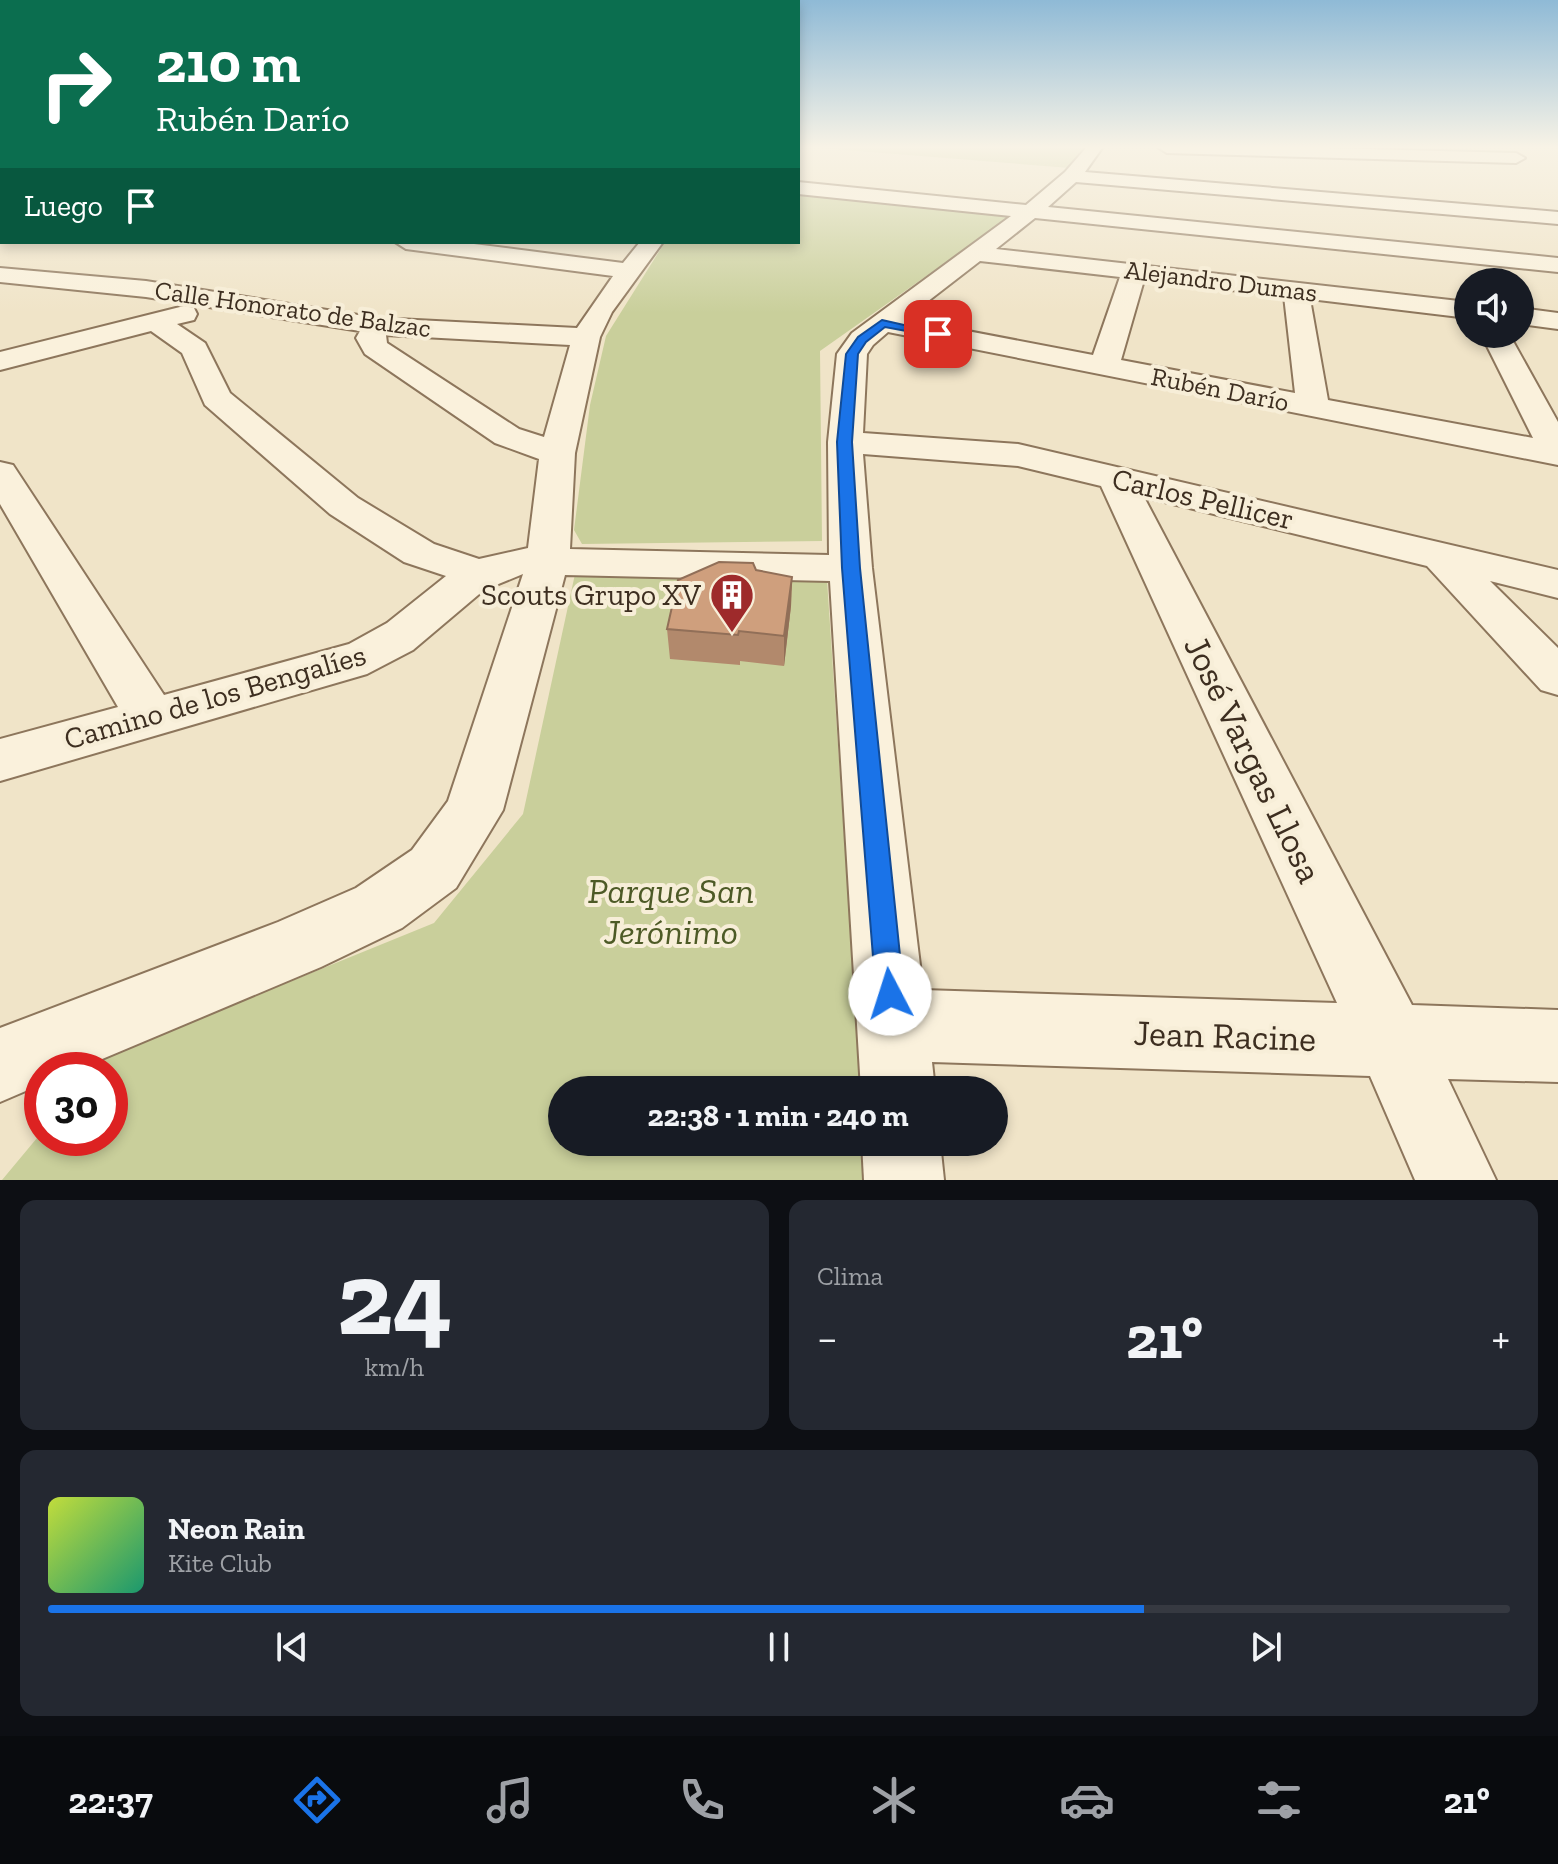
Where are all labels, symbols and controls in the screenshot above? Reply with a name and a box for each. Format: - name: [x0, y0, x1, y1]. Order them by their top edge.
- text: 210 m: [156, 29, 300, 96]
- icon: right: [24, 32, 128, 136]
- text: Rubén Darío: [156, 97, 350, 140]
- icon: arrive: [119, 184, 163, 228]
- text: Luego: [24, 188, 103, 224]
- street label: Alejandro Dumas: [1123, 253, 1319, 309]
- map controls: [1454, 268, 1534, 348]
- button: sound: [1454, 268, 1534, 348]
- street label: Calle Honorato de Balzac: [153, 274, 433, 344]
- pin: [904, 300, 972, 368]
- icon: arrive: [916, 312, 960, 356]
- street label: Rubén Darío: [1148, 360, 1292, 418]
- street label: Carlos Pellicer: [1109, 461, 1297, 537]
- building icon: Scouts Grupo XV: [708, 571, 756, 634]
- place label: Scouts Grupo XV: [481, 577, 702, 613]
- street label: José Vargas Llosa: [1175, 629, 1332, 890]
- street label: Camino de los Bengalíes: [60, 637, 370, 757]
- park label: Parque San Jerónimo: [588, 869, 754, 953]
- position arrow: [848, 952, 932, 1036]
- street label: Jean Racine: [1133, 1011, 1317, 1060]
- speed limit sign: 30: [24, 1052, 128, 1156]
- text: 22:38 · 1 min · 240 m: [647, 1098, 909, 1134]
- text: 24: [337, 1236, 452, 1361]
- text: Clima: [817, 1260, 883, 1292]
- text: 21°: [1126, 1301, 1203, 1373]
- text: −: [817, 1311, 838, 1364]
- text: +: [1491, 1311, 1510, 1364]
- text: km/h: [365, 1351, 424, 1383]
- text: Neon Rain: [168, 1511, 305, 1547]
- text: Kite Club: [168, 1547, 272, 1579]
- icon: previous: [270, 1625, 314, 1669]
- icon: pause: [757, 1625, 801, 1669]
- icon: next: [1244, 1625, 1288, 1669]
- icon: directions: [289, 1772, 345, 1828]
- icon: music: [482, 1772, 538, 1828]
- icon: phone: [674, 1772, 730, 1828]
- icon: climate: [866, 1772, 922, 1828]
- icon: car: [1059, 1772, 1115, 1828]
- icon: filters: [1251, 1772, 1307, 1828]
- text: 22:37: [68, 1779, 153, 1822]
- text: 21°: [1444, 1779, 1490, 1822]

